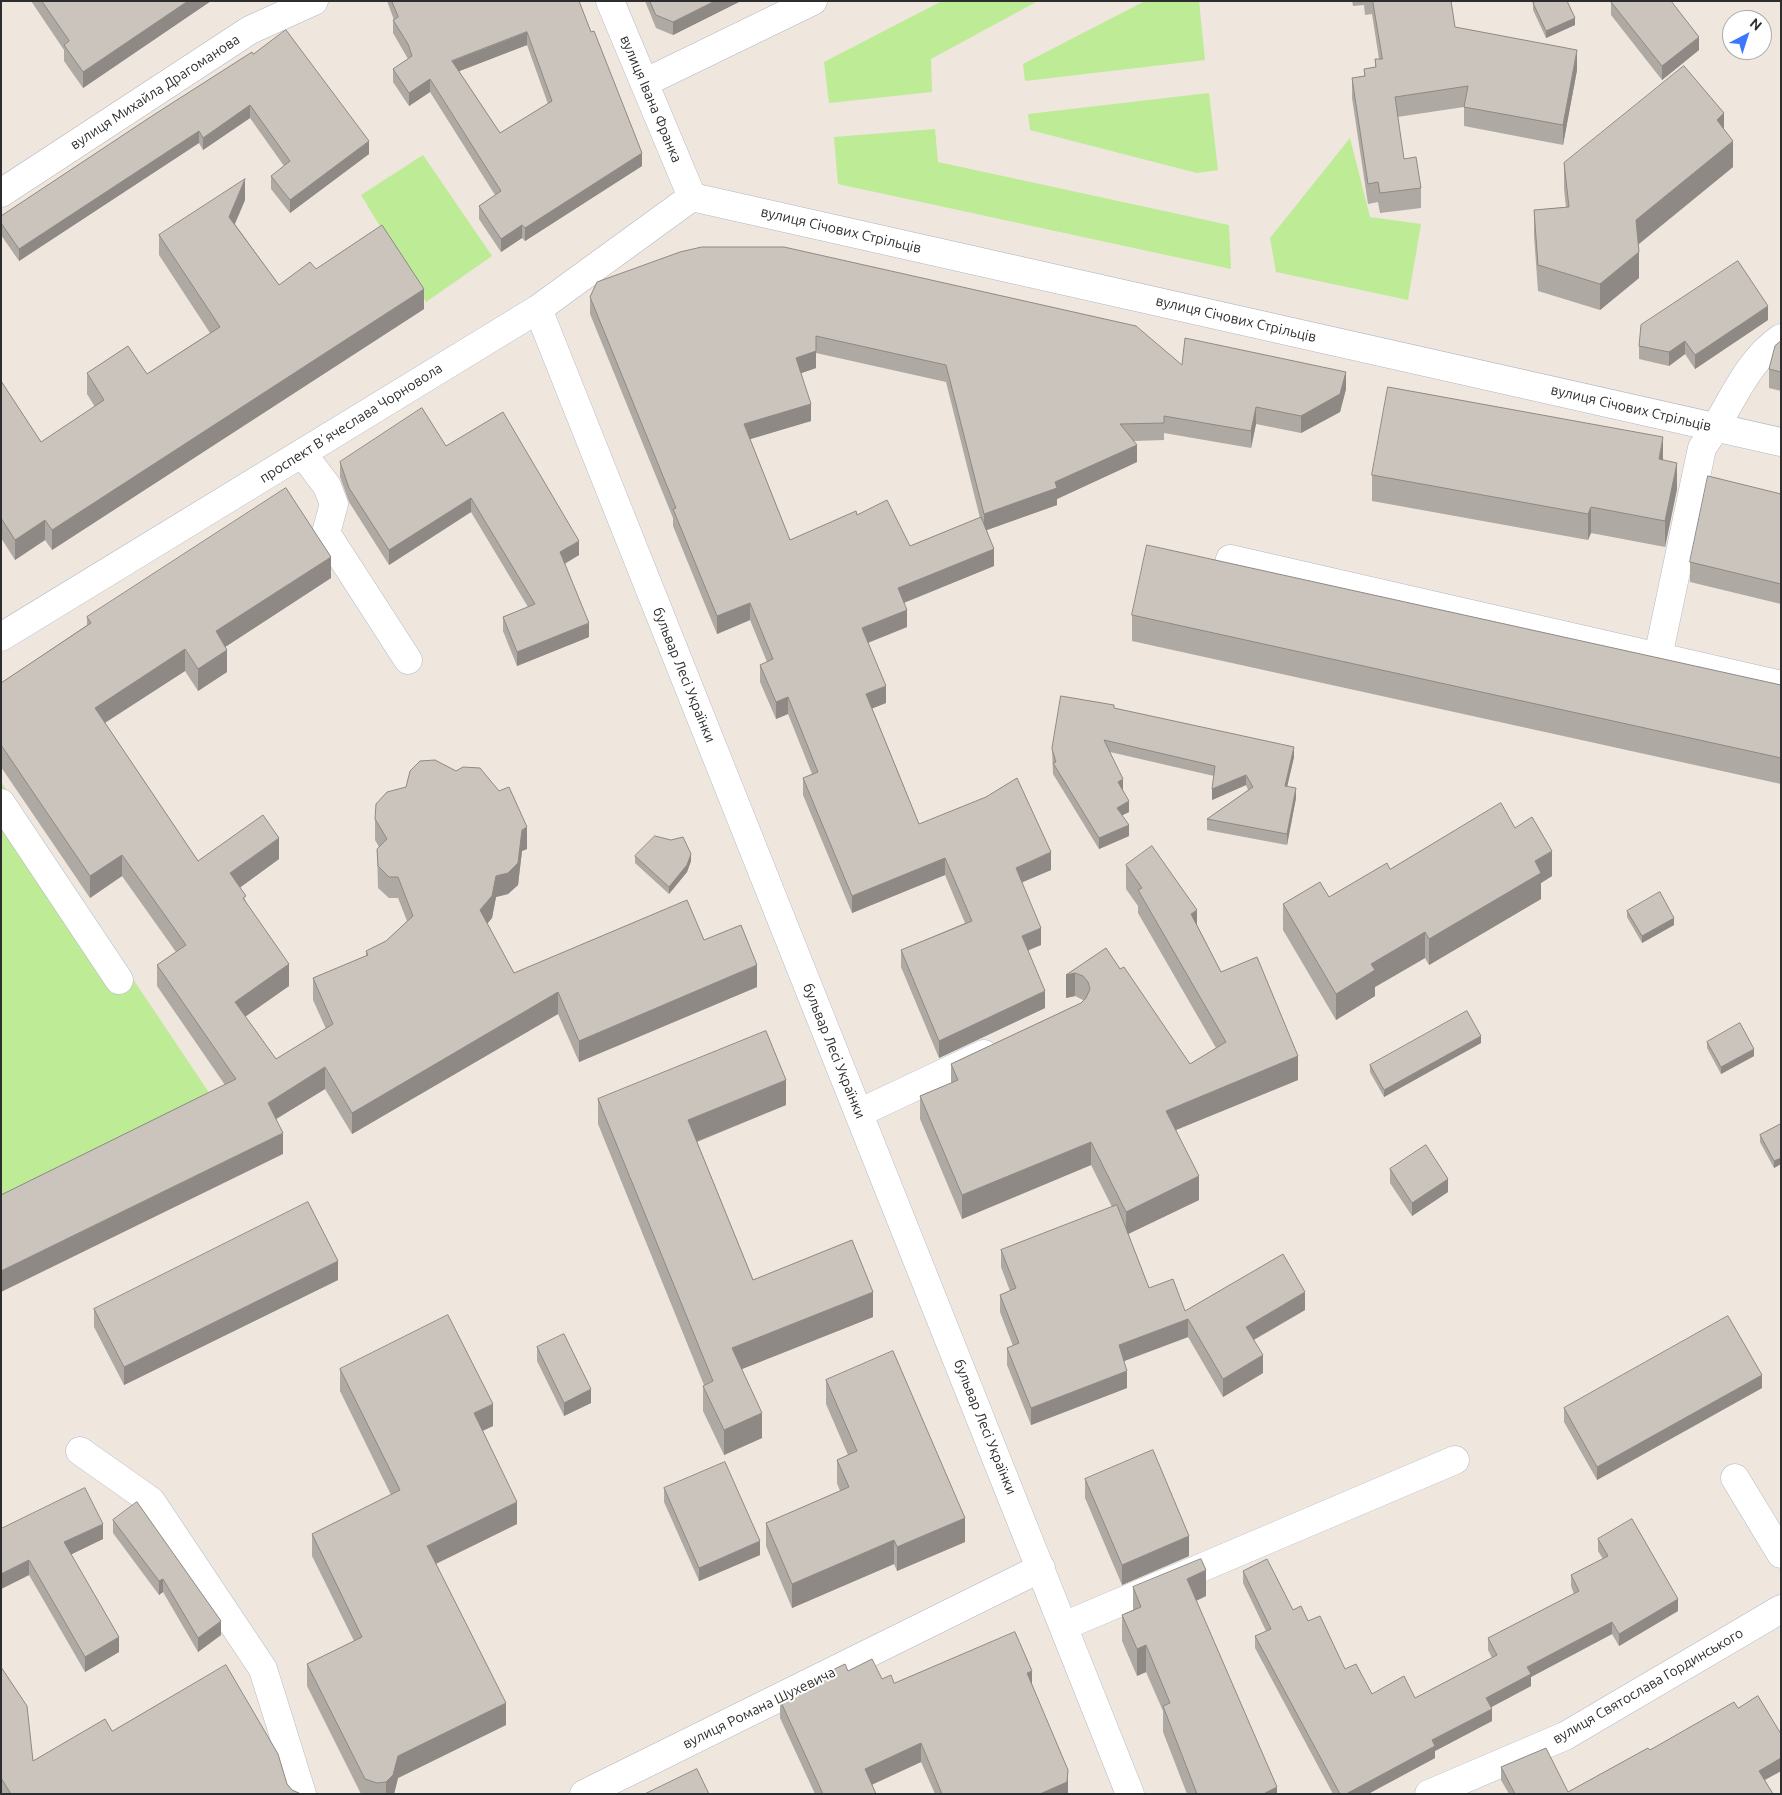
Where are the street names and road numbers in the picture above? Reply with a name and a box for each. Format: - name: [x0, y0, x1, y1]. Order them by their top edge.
- street label: вулиця Михайла Драгоманова: [67, 31, 243, 153]
- street label: вулиця Івана Франка: [617, 33, 685, 165]
- street label: вулиця Січових Стрільців: [759, 203, 923, 257]
- street label: вулиця Січових Стрільців: [1154, 292, 1318, 346]
- street label: проспект Вʼячеслава Чорновола: [257, 360, 445, 486]
- street label: вулиця Січових Стрільців: [1549, 381, 1713, 435]
- street label: бульвар Лесі Українки: [649, 605, 719, 745]
- street label: бульвар Лесі Українки: [799, 981, 869, 1121]
- street label: бульвар Лесі Українки: [950, 1357, 1020, 1497]
- street label: вулиця Святослава Гординського: [1550, 1624, 1746, 1748]
- street label: вулиця Романа Шухевича: [680, 1664, 838, 1752]

